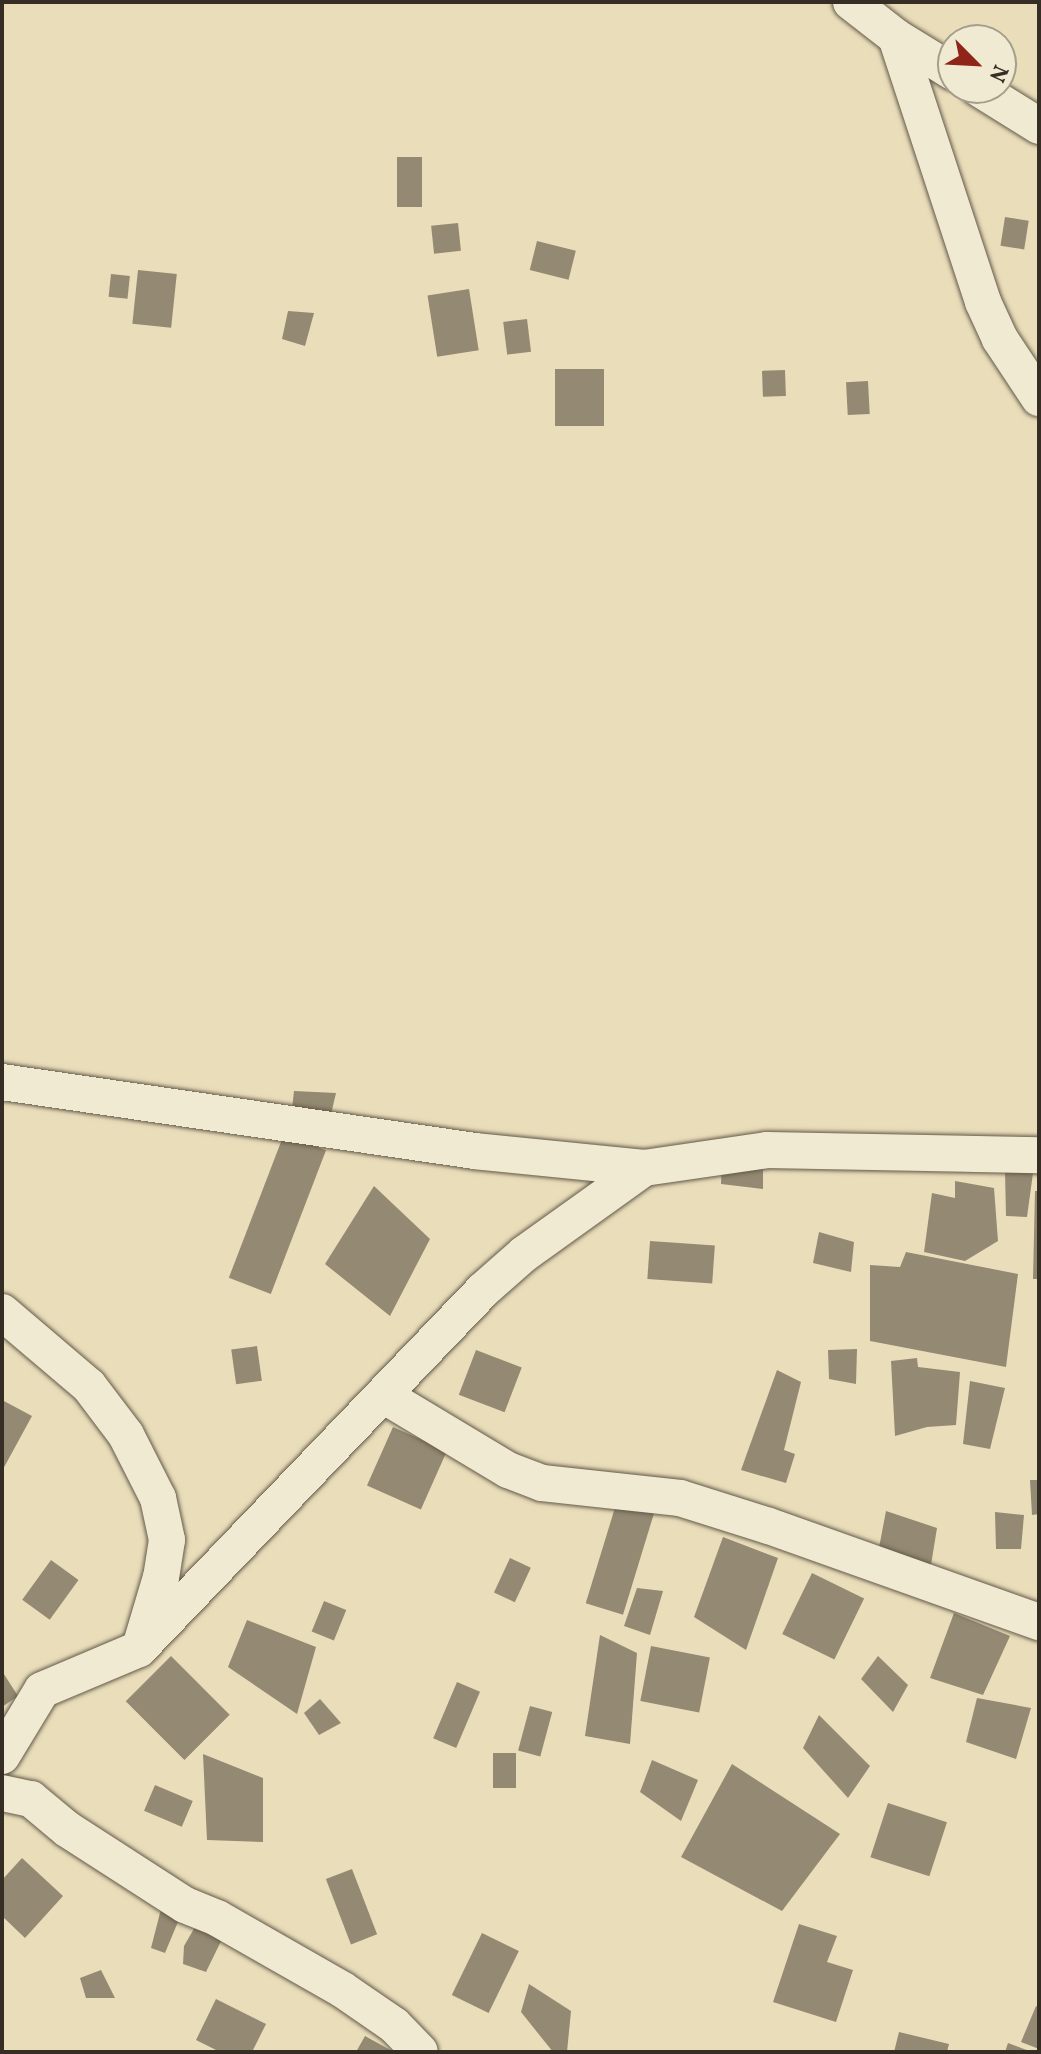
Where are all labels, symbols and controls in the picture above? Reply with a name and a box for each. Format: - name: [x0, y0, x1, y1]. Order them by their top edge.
- north arrow: [937, 24, 1017, 104]
- text: N: [980, 60, 1015, 87]

